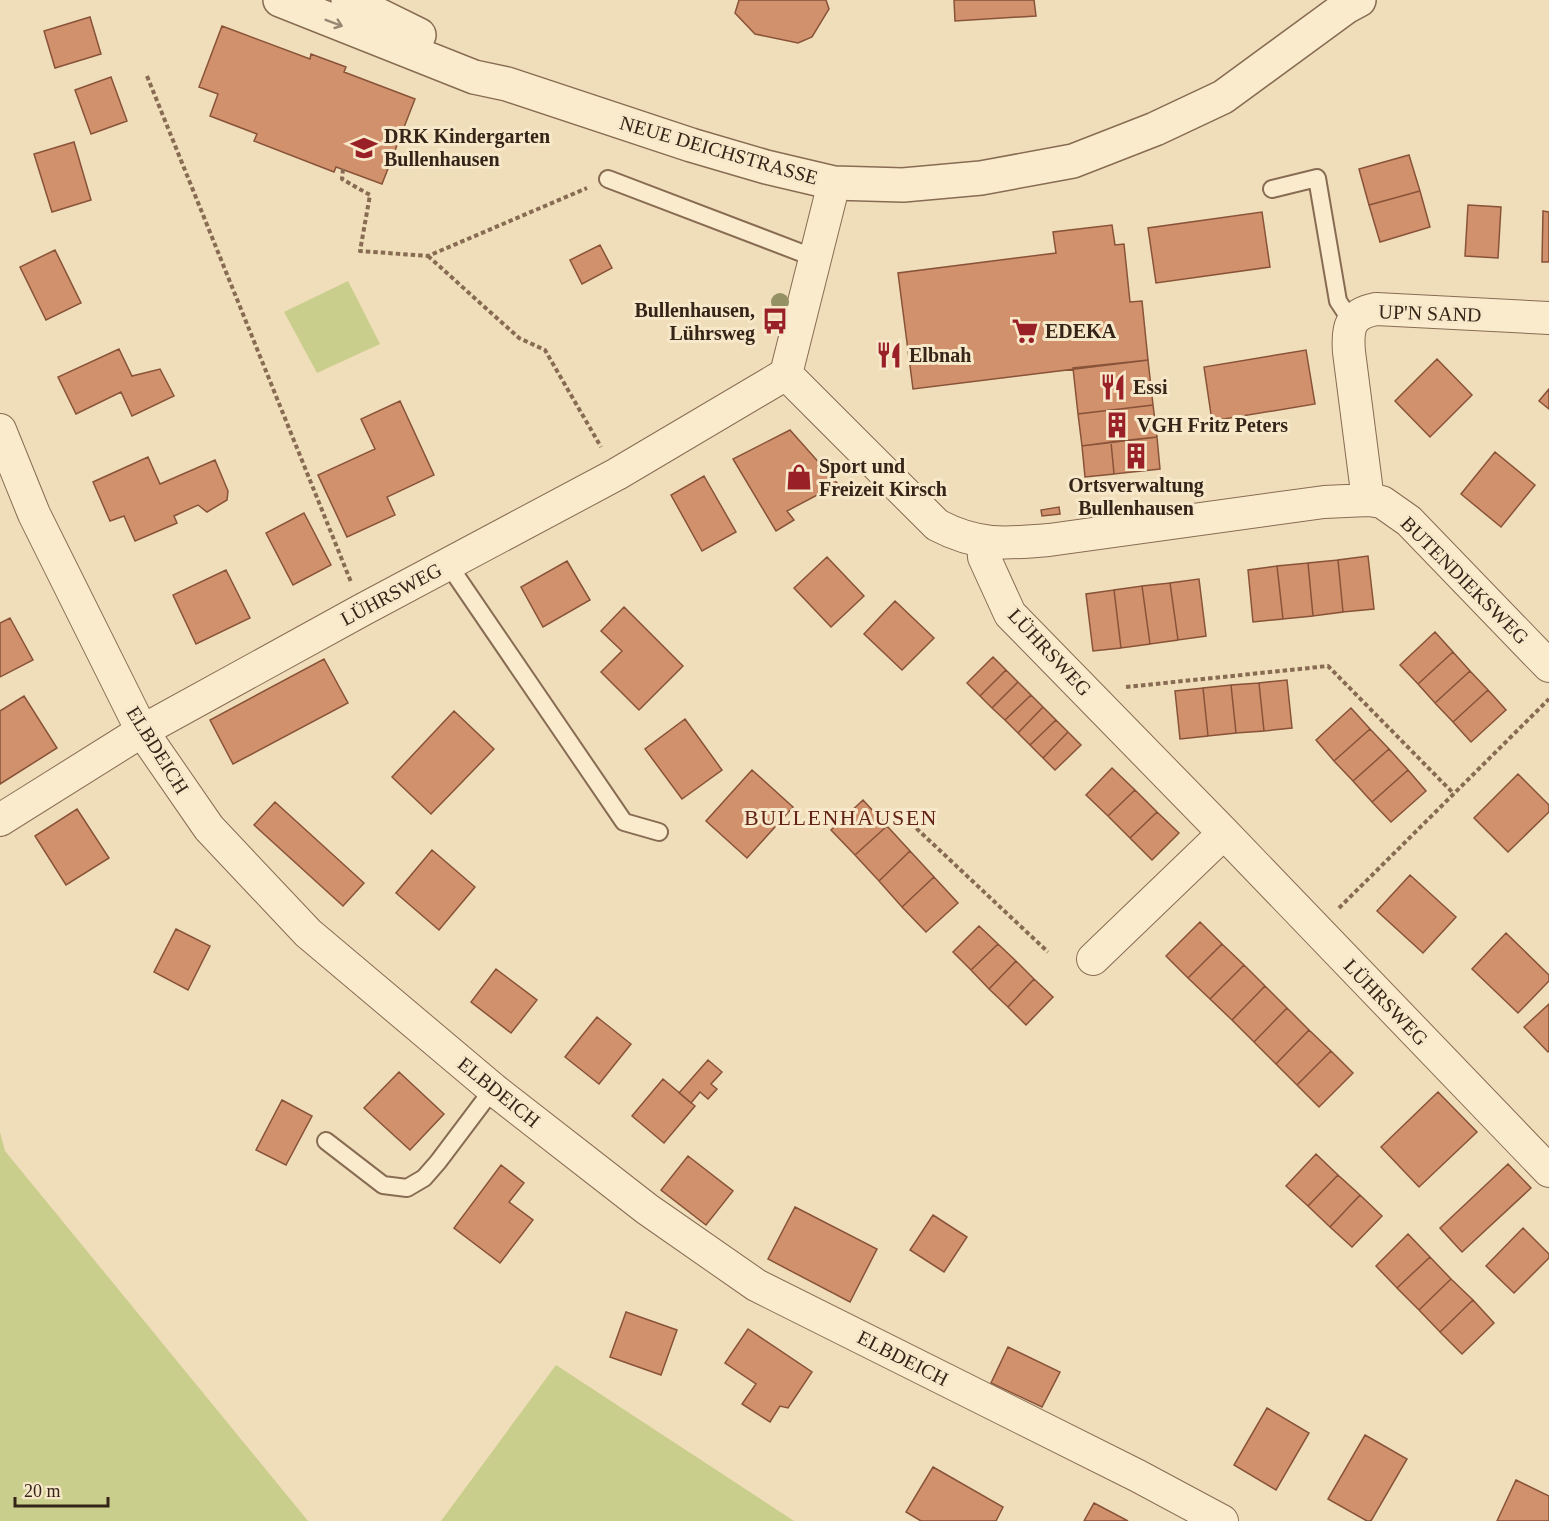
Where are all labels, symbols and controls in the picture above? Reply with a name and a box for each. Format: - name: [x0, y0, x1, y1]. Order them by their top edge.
- one-way arrow: [324, 18, 343, 29]
- street label: NEUE DEICHSTRASSE: [617, 111, 821, 189]
- place label: DRK Kindergarten Bullenhausen: [384, 125, 550, 170]
- school or university icon: DRK Kindergarten Bullenhausen: [349, 133, 379, 163]
- place label: Bullenhausen, Lührsweg: [634, 299, 755, 345]
- street label: UP'N SAND: [1378, 300, 1482, 326]
- bus stop icon: Bullenhausen, Lührsweg: [760, 306, 790, 336]
- supermarket icon: EDEKA: [1010, 316, 1040, 346]
- place label: EDEKA: [1045, 320, 1117, 342]
- restaurant icon: Elbnah: [874, 340, 904, 370]
- place label: Elbnah: [909, 344, 971, 366]
- restaurant icon: Essi: [1098, 372, 1128, 402]
- place label: Essi: [1133, 376, 1168, 398]
- building icon: VGH Fritz Peters: [1102, 410, 1132, 440]
- place label: VGH Fritz Peters: [1137, 414, 1288, 436]
- building icon: Ortsverwaltung Bullenhausen: [1121, 441, 1151, 471]
- place label: Sport und Freizeit Kirsch: [819, 455, 947, 500]
- shop icon: Sport und Freizeit Kirsch: [784, 462, 814, 492]
- place label: Ortsverwaltung Bullenhausen: [1068, 474, 1204, 519]
- street label: BUTENDIEKSWEG: [1397, 512, 1533, 648]
- street label: LÜHRSWEG: [337, 558, 445, 630]
- street label: LÜHRSWEG: [1004, 604, 1096, 700]
- street label: ELBDEICH: [122, 702, 194, 798]
- district label: BULLENHAUSEN: [744, 805, 938, 830]
- street label: LÜHRSWEG: [1339, 954, 1433, 1050]
- street label: ELBDEICH: [454, 1052, 544, 1132]
- street label: ELBDEICH: [854, 1326, 952, 1390]
- scale bar: [15, 1470, 108, 1508]
- text: 20 m: [24, 1481, 61, 1501]

